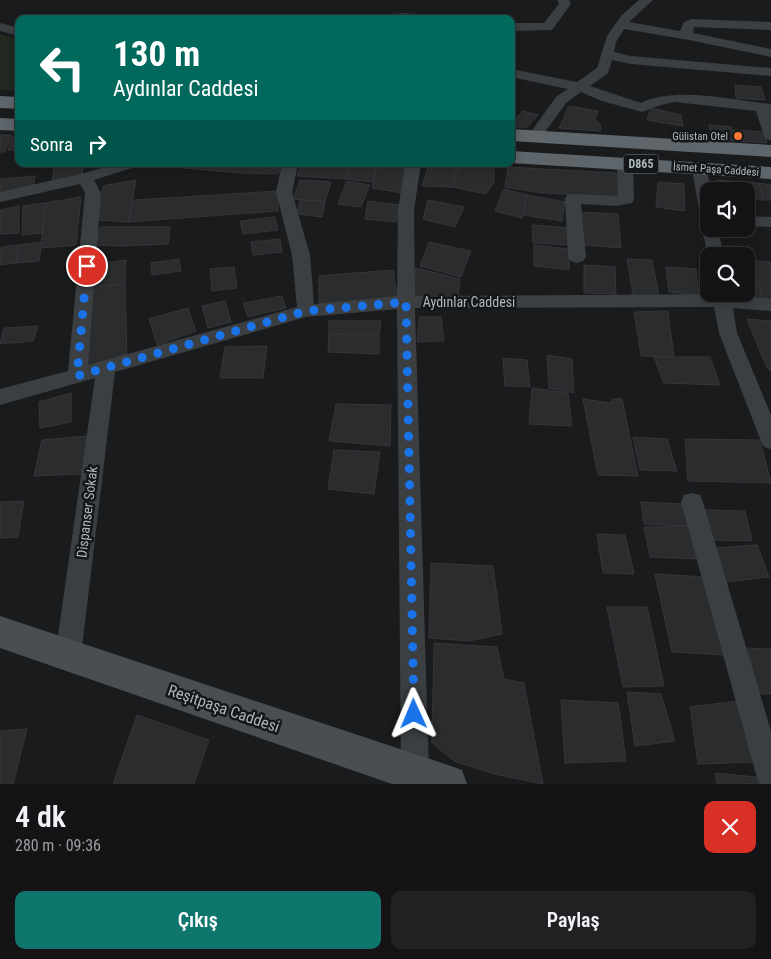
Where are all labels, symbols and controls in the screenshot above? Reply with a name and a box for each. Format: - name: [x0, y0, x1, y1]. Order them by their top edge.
- text: 130 m: [113, 34, 200, 75]
- icon: left: [30, 35, 95, 100]
- text: Aydınlar Caddesi: [113, 76, 259, 101]
- icon: right: [83, 130, 111, 158]
- place label: Gülistan Otel: [672, 130, 728, 143]
- marker: Gülistan Otel: [732, 130, 744, 142]
- text: Sonra: [30, 133, 73, 156]
- road number: D865: [624, 154, 658, 173]
- street label: İsmet Paşa Caddesi: [673, 160, 759, 179]
- map controls: [700, 182, 755, 302]
- button: sound: [700, 182, 755, 237]
- pin: [66, 245, 108, 287]
- button: search: [700, 247, 755, 302]
- icon: arrive: [73, 252, 101, 280]
- street label: Aydınlar Caddesi: [423, 294, 515, 310]
- street label: Dispanser Sokak: [73, 465, 101, 559]
- street label: Reşitpaşa Caddesi: [165, 680, 282, 736]
- position arrow: [387, 687, 439, 739]
- text: 4 dk: [15, 799, 66, 834]
- button: close: [704, 801, 756, 853]
- text: 280 m · 09:36: [15, 836, 101, 855]
- button: Çıkış: [15, 891, 381, 949]
- button: Paylaş: [391, 891, 756, 949]

